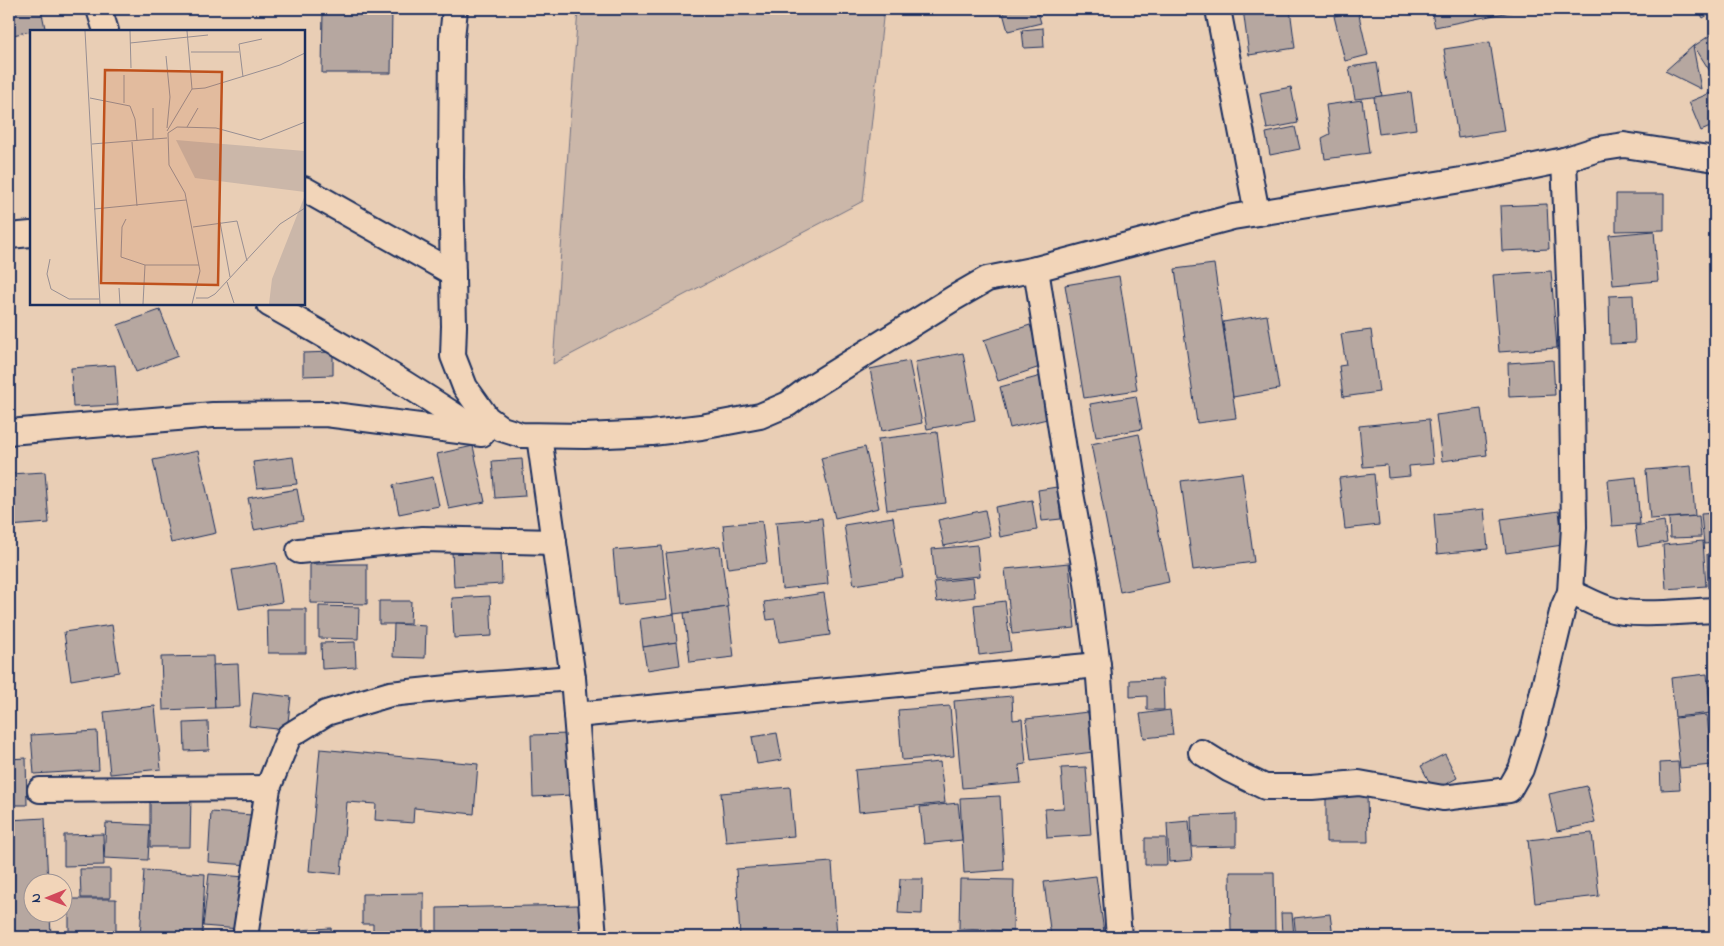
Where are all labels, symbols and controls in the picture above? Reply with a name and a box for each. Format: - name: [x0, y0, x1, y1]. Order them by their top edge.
- inset map: [30, 30, 305, 305]
- north arrow: [22, 874, 72, 924]
- text: N: [26, 893, 47, 903]

